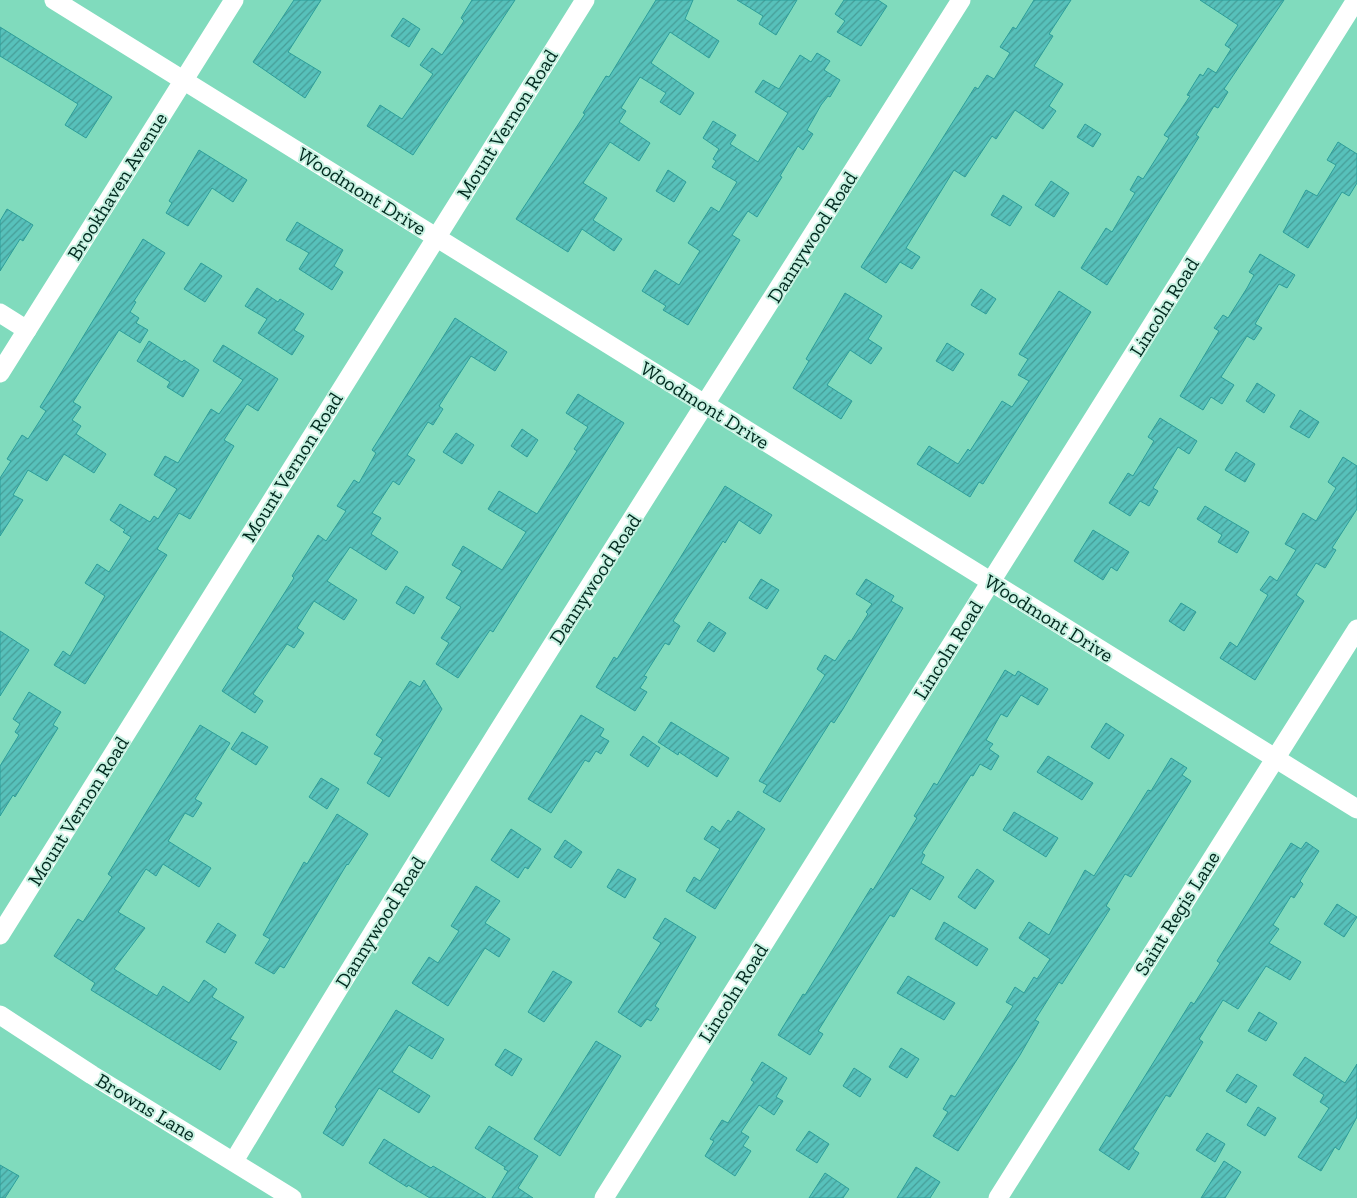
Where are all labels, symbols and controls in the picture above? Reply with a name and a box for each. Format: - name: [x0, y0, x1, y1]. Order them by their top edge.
- street label: Mount Vernon Road: [451, 45, 563, 203]
- street label: Brookhaven Avenue: [62, 108, 172, 264]
- street label: Woodmont Drive: [293, 142, 431, 240]
- street label: Dannywood Road: [762, 167, 862, 307]
- street label: Lincoln Road: [1124, 253, 1204, 361]
- street label: Woodmont Drive: [636, 356, 774, 454]
- street label: Mount Vernon Road: [236, 388, 348, 546]
- street label: Dannywood Road: [544, 509, 646, 649]
- street label: Woodmont Drive: [980, 569, 1118, 667]
- street label: Lincoln Road: [908, 596, 988, 704]
- street label: Mount Vernon Road: [22, 732, 134, 890]
- street label: Saint Regis Lane: [1129, 846, 1225, 980]
- street label: Dannywood Road: [330, 852, 430, 992]
- street label: Lincoln Road: [693, 939, 773, 1047]
- street label: Browns Lane: [92, 1068, 200, 1146]

